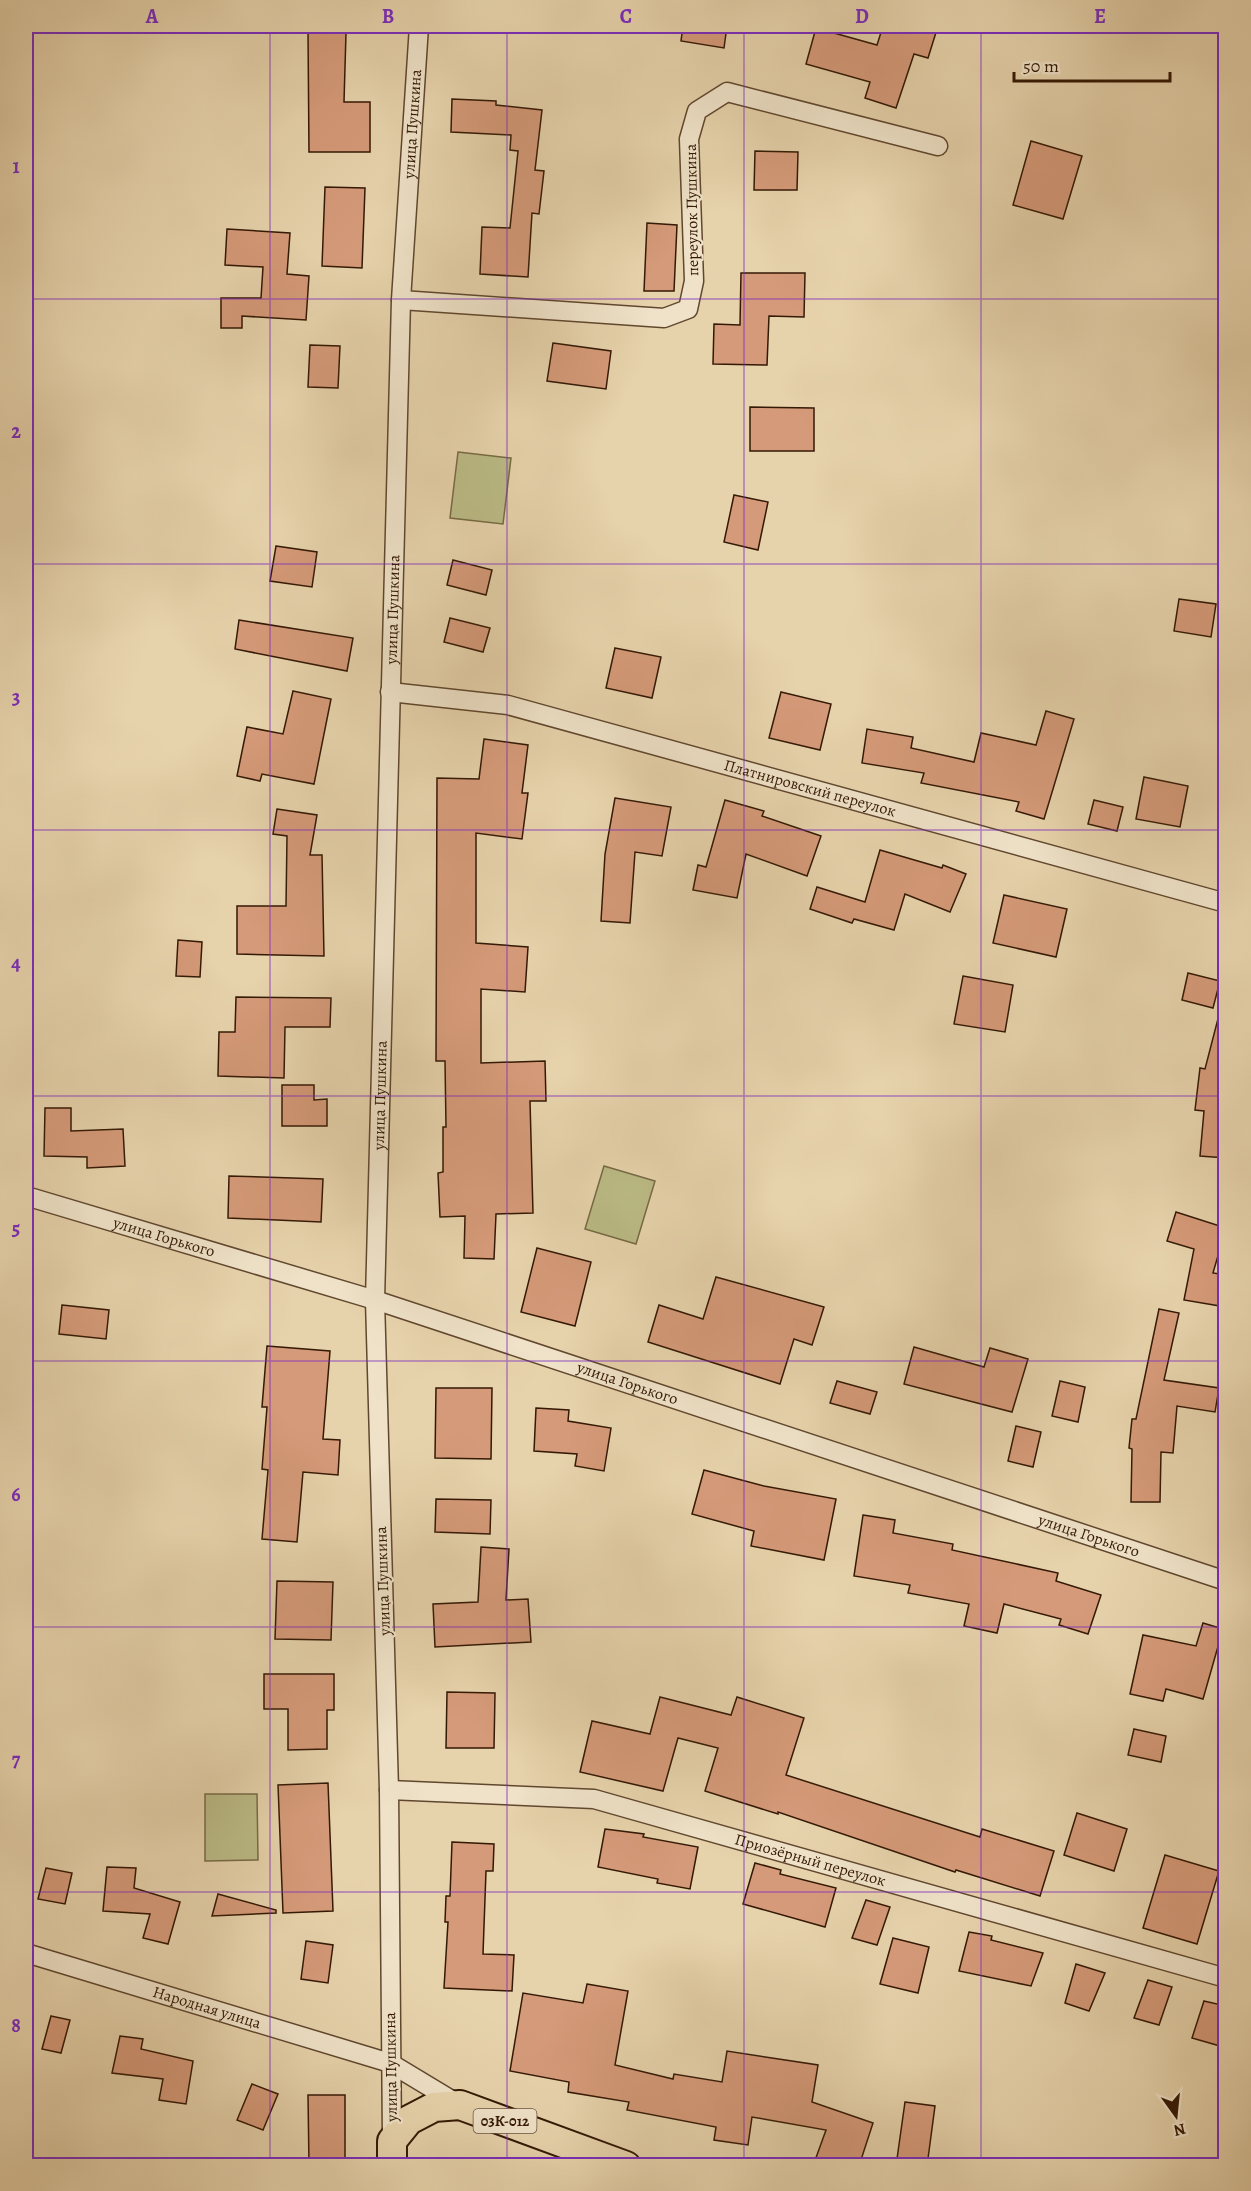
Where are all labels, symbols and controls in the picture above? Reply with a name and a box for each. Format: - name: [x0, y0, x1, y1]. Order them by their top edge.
- text: A: [145, 3, 159, 30]
- text: B: [382, 3, 394, 30]
- text: C: [620, 3, 632, 30]
- text: D: [855, 3, 869, 30]
- text: E: [1094, 3, 1106, 30]
- scale bar: [1014, 45, 1170, 83]
- text: 50 m: [1023, 54, 1059, 78]
- street label: улица Пушкина: [398, 68, 427, 180]
- street label: переулок Пушкина: [680, 143, 704, 276]
- text: 1: [12, 153, 20, 180]
- text: 2: [11, 418, 21, 445]
- street label: улица Пушкина: [381, 554, 405, 666]
- text: 3: [12, 684, 20, 711]
- street label: Платнировский переулок: [721, 754, 899, 822]
- text: 4: [11, 950, 21, 977]
- street label: улица Пушкина: [368, 1040, 393, 1151]
- street label: улица Горького: [109, 1211, 218, 1263]
- text: 5: [12, 1215, 20, 1242]
- street label: улица Горького: [573, 1356, 681, 1410]
- text: 6: [11, 1481, 21, 1508]
- street label: улица Горького: [1035, 1508, 1142, 1563]
- street label: улица Пушкина: [370, 1525, 396, 1637]
- text: 7: [12, 1746, 21, 1773]
- street label: Приозёрный переулок: [732, 1828, 888, 1892]
- street label: Народная улица: [150, 1981, 264, 2035]
- street label: улица Пушкина: [379, 2011, 403, 2123]
- text: 8: [11, 2012, 21, 2039]
- north arrow: [1146, 2086, 1206, 2146]
- road number: 03К-012: [474, 2109, 536, 2133]
- text: N: [1171, 2117, 1188, 2142]

